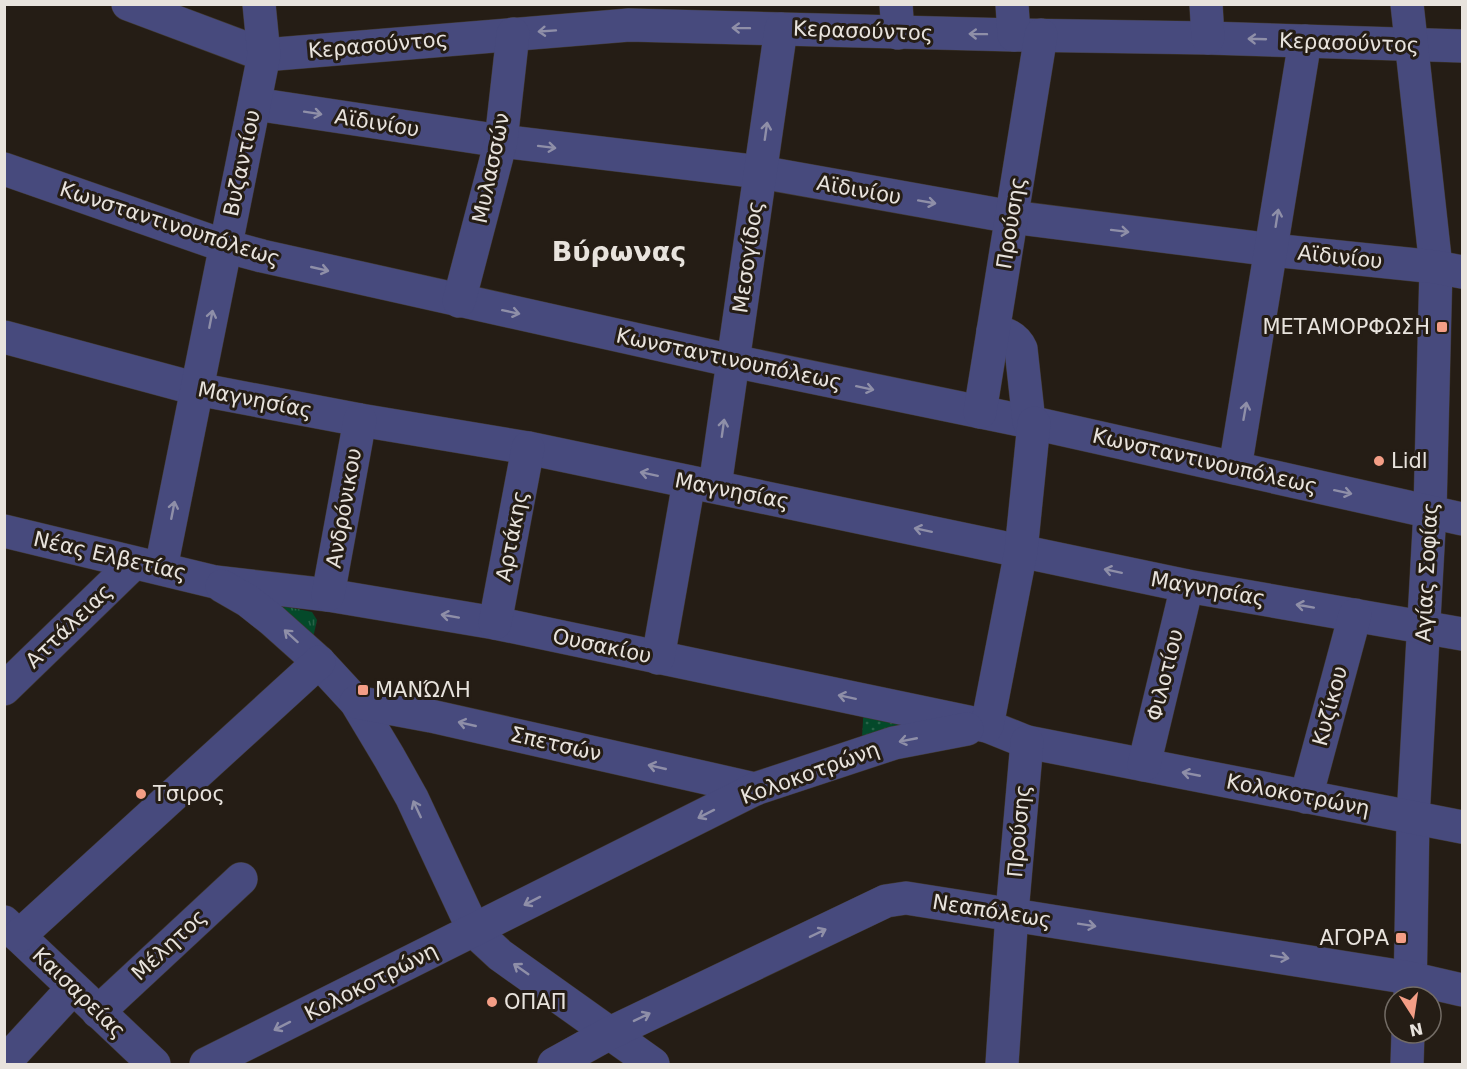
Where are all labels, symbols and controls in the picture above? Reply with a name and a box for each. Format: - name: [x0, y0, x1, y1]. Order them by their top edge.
- street label: Κερασούντος: [793, 17, 933, 45]
- one-way arrow: [732, 22, 752, 33]
- one-way arrow: [537, 26, 557, 37]
- street label: Κερασούντος: [307, 27, 449, 63]
- one-way arrow: [969, 29, 989, 40]
- street label: Κερασούντος: [1279, 29, 1419, 57]
- one-way arrow: [1248, 34, 1268, 45]
- street label: Αϊδινίου: [333, 104, 421, 142]
- one-way arrow: [302, 107, 322, 118]
- street label: Βυζαντίου: [219, 108, 265, 218]
- street label: Μυλασσών: [468, 110, 514, 226]
- one-way arrow: [761, 122, 772, 142]
- one-way arrow: [537, 142, 557, 153]
- street label: Αϊδινίου: [815, 171, 903, 209]
- street label: Προύσης: [992, 175, 1030, 271]
- street label: Κωνσταντινουπόλεως: [57, 177, 283, 271]
- one-way arrow: [917, 197, 936, 208]
- street label: Μεσογίδος: [728, 199, 768, 315]
- one-way arrow: [1272, 209, 1283, 229]
- one-way arrow: [1109, 226, 1129, 237]
- district label: Βύρωνας: [552, 236, 686, 267]
- street label: Αϊδινίου: [1296, 241, 1384, 273]
- one-way arrow: [310, 264, 330, 275]
- one-way arrow: [500, 307, 520, 318]
- one-way arrow: [206, 310, 217, 329]
- place label: ΜΕΤΑΜΟΡΦΩΣΗ: [1262, 315, 1430, 339]
- marker: ΜΕΤΑΜΟΡΦΩΣΗ: [1435, 320, 1449, 334]
- street label: Κωνσταντινουπόλεως: [614, 323, 844, 395]
- street label: Μαγνησίας: [196, 377, 314, 423]
- one-way arrow: [855, 383, 875, 394]
- one-way arrow: [1240, 401, 1251, 421]
- one-way arrow: [718, 419, 729, 439]
- street label: Κωνσταντινουπόλεως: [1090, 423, 1320, 499]
- street label: Ανδρόνικου: [322, 446, 366, 570]
- place label: Lidl: [1391, 449, 1428, 473]
- marker: Lidl: [1372, 454, 1386, 468]
- one-way arrow: [640, 468, 660, 479]
- street label: Μαγνησίας: [673, 468, 791, 514]
- one-way arrow: [1333, 487, 1352, 498]
- street label: Αρτάκης: [491, 488, 533, 584]
- one-way arrow: [168, 501, 179, 520]
- street label: Αγίας Σοφίας: [1411, 501, 1443, 643]
- one-way arrow: [913, 524, 933, 535]
- street label: Νέας Ελβετίας: [31, 527, 189, 585]
- one-way arrow: [1104, 564, 1123, 576]
- street label: Μαγνησίας: [1149, 567, 1267, 611]
- street label: Αττάλειας: [21, 579, 117, 673]
- one-way arrow: [1296, 601, 1315, 612]
- one-way arrow: [441, 610, 461, 621]
- street label: Ουσακίου: [550, 624, 654, 668]
- street label: Φιλοτίου: [1142, 627, 1188, 723]
- one-way arrow: [284, 629, 299, 643]
- street label: Κυζίκου: [1308, 663, 1352, 749]
- place label: ΜΑΝΏΛΗ: [375, 678, 471, 702]
- marker: ΜΑΝΏΛΗ: [356, 683, 370, 697]
- one-way arrow: [838, 691, 857, 702]
- one-way arrow: [458, 718, 477, 729]
- street label: Σπετσών: [508, 722, 604, 766]
- one-way arrow: [899, 735, 919, 746]
- street label: Κολοκοτρώνη: [737, 737, 883, 809]
- one-way arrow: [648, 760, 667, 772]
- one-way arrow: [1182, 768, 1201, 779]
- street label: Κολοκοτρώνη: [1224, 769, 1372, 821]
- place label: Τσιρος: [152, 782, 225, 806]
- street label: Προύσης: [1003, 784, 1035, 878]
- marker: Τσιρος: [134, 787, 148, 801]
- one-way arrow: [410, 800, 422, 818]
- one-way arrow: [697, 808, 715, 820]
- street label: Νεαπόλεως: [931, 890, 1053, 932]
- one-way arrow: [523, 896, 541, 908]
- street label: Μέλητος: [127, 905, 211, 985]
- one-way arrow: [1077, 920, 1097, 931]
- place label: ΑΓΟΡΑ: [1319, 926, 1390, 950]
- one-way arrow: [809, 927, 827, 938]
- marker: ΑΓΟΡΑ: [1394, 931, 1408, 945]
- street label: Κολοκοτρώνη: [301, 938, 441, 1026]
- street label: Καισαρείας: [28, 943, 130, 1043]
- one-way arrow: [1270, 951, 1289, 962]
- one-way arrow: [513, 963, 529, 975]
- north arrow: [1383, 985, 1443, 1045]
- place label: ΟΠΑΠ: [504, 990, 566, 1014]
- marker: ΟΠΑΠ: [485, 995, 499, 1009]
- one-way arrow: [633, 1011, 651, 1023]
- text: N: [1407, 1018, 1425, 1040]
- one-way arrow: [274, 1021, 292, 1033]

